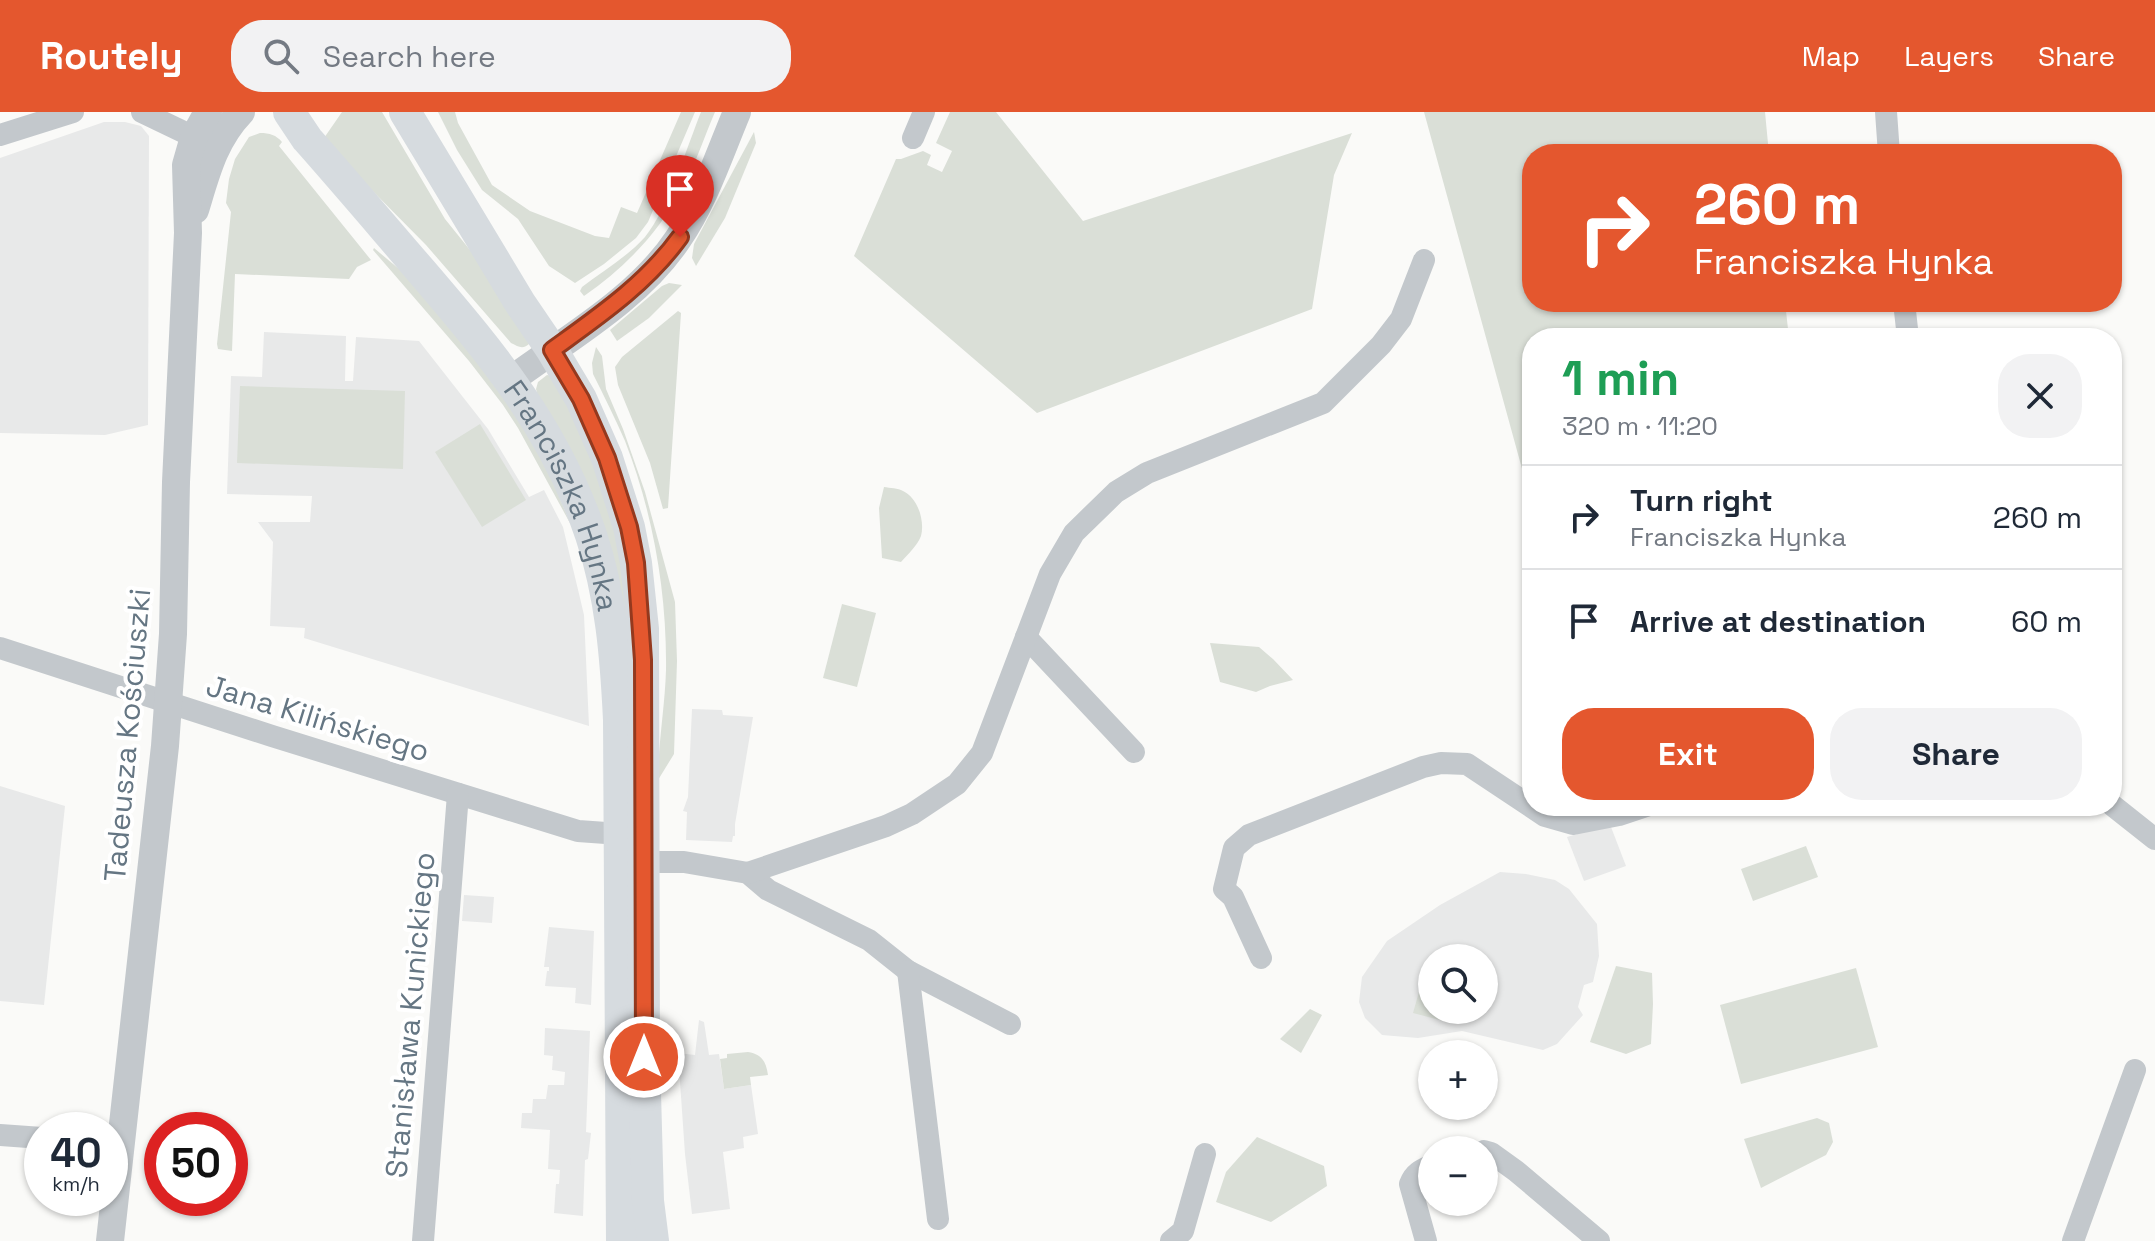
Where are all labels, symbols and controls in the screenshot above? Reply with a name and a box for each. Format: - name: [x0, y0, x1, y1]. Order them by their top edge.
- search box: [231, 20, 791, 92]
- text: Routely: [40, 32, 183, 80]
- icon: search: [259, 34, 303, 78]
- text: Search here: [323, 37, 496, 76]
- text: Map: [1802, 38, 1860, 74]
- text: Layers: [1904, 38, 1994, 74]
- text: Share: [2038, 38, 2115, 74]
- pin: [646, 155, 714, 237]
- icon: arrive: [658, 167, 702, 211]
- text: 260 m: [1694, 169, 1860, 240]
- icon: right: [1562, 176, 1666, 280]
- text: Franciszka Hynka: [1694, 239, 1994, 285]
- text: 1 min: [1562, 348, 1679, 409]
- button: close: [1998, 354, 2082, 438]
- street label: Franciszka Hynka: [496, 372, 628, 614]
- text: 320 m · 11:20: [1562, 409, 1718, 443]
- text: Turn right: [1630, 481, 1773, 520]
- icon: right: [1562, 495, 1606, 539]
- text: 260 m: [1993, 498, 2082, 537]
- text: Franciszka Hynka: [1630, 520, 1846, 554]
- street label: Tadeusza Kościuszki: [95, 587, 159, 883]
- icon: arrive: [1562, 599, 1606, 643]
- text: Arrive at destination: [1630, 602, 1926, 641]
- text: 60 m: [2011, 602, 2082, 641]
- street label: Jana Kilińskiego: [202, 666, 434, 770]
- button: Exit: [1562, 708, 1814, 800]
- button: Share: [1830, 708, 2082, 800]
- street label: Stanisława Kunickiego: [376, 851, 444, 1179]
- map controls: [1418, 944, 1498, 1216]
- button: search: [1418, 944, 1498, 1024]
- position arrow: [602, 1015, 686, 1099]
- button: +: [1418, 1040, 1498, 1120]
- speed limit sign: 50: [144, 1112, 248, 1216]
- text: 40: [50, 1128, 102, 1179]
- button: −: [1418, 1136, 1498, 1216]
- text: km/h: [52, 1171, 100, 1197]

